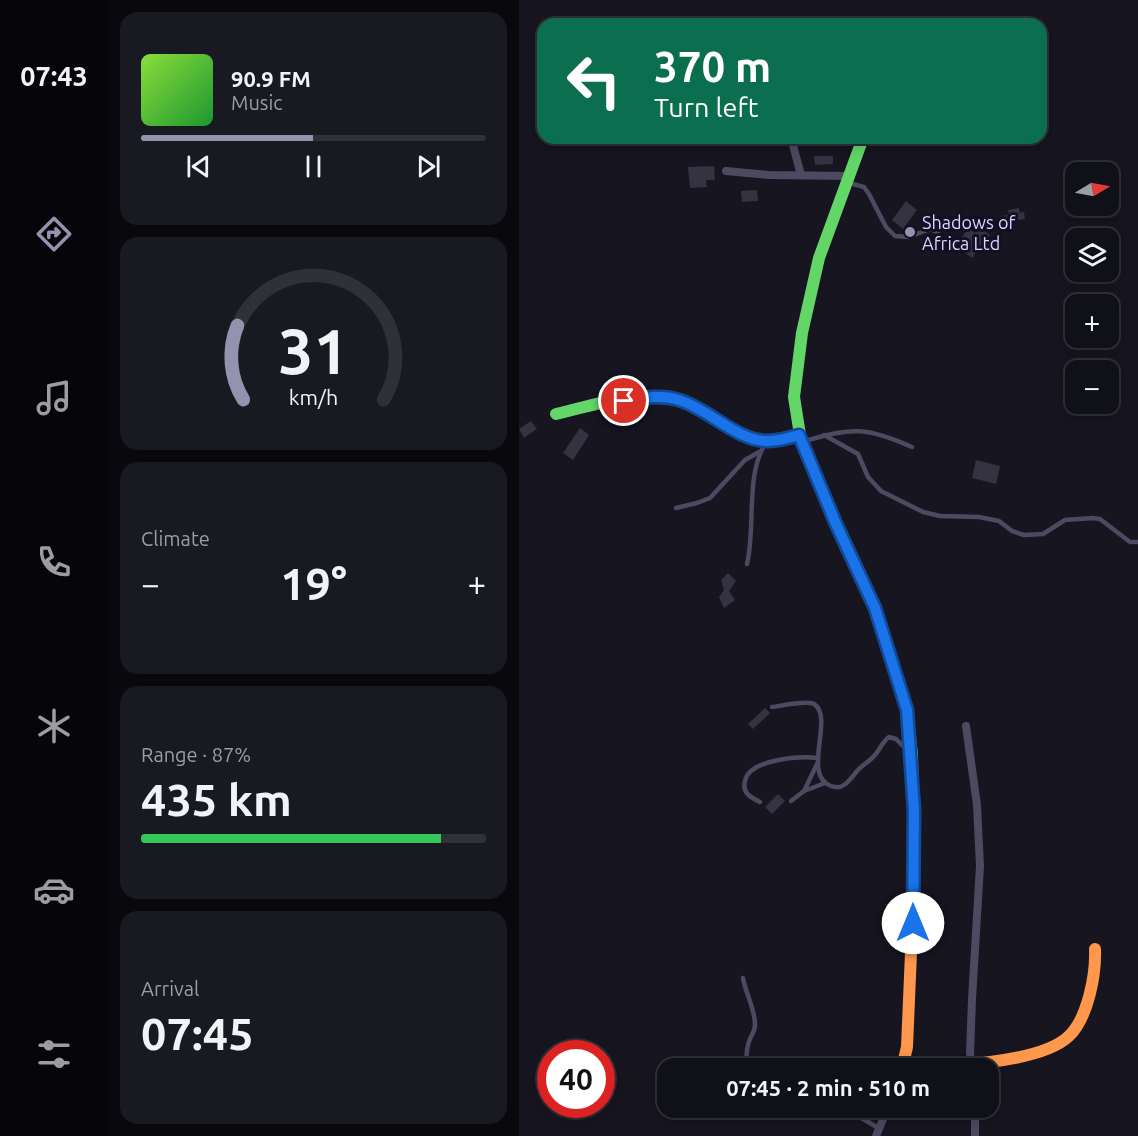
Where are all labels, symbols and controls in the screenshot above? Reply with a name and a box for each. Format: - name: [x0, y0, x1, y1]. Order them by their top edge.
- icon: left: [555, 42, 633, 120]
- text: 370 m: [654, 43, 771, 90]
- text: 07:43: [20, 61, 88, 91]
- text: 90.9 FM: [231, 66, 311, 91]
- text: Music: [231, 91, 283, 114]
- text: Turn left: [654, 92, 758, 122]
- icon: previous: [182, 150, 215, 183]
- icon: pause: [297, 150, 330, 183]
- icon: next: [412, 150, 445, 183]
- north arrow: [1065, 162, 1119, 216]
- map controls: [1065, 162, 1119, 414]
- place label: Shadows of Africa Ltd: [922, 212, 1015, 253]
- icon: directions: [33, 213, 75, 255]
- marker: Shadows of Africa Ltd: [903, 225, 917, 239]
- button: layers: [1065, 228, 1119, 282]
- button: +: [1065, 294, 1119, 348]
- text: 31: [278, 316, 349, 386]
- button: −: [1065, 360, 1119, 414]
- pin: [598, 375, 649, 426]
- icon: music: [33, 377, 75, 419]
- icon: arrive: [607, 384, 640, 417]
- text: km/h: [289, 386, 338, 410]
- text: Climate: [141, 527, 210, 550]
- icon: phone: [33, 541, 75, 583]
- text: 19°: [280, 558, 347, 609]
- text: −: [141, 565, 160, 602]
- text: +: [467, 565, 486, 602]
- icon: climate: [33, 705, 75, 747]
- text: Range · 87%: [141, 743, 251, 766]
- text: 435 km: [141, 774, 292, 825]
- icon: car: [33, 869, 75, 911]
- position arrow: [881, 891, 945, 955]
- text: Arrival: [141, 977, 199, 1000]
- text: 07:45: [141, 1008, 254, 1059]
- icon: filters: [33, 1033, 75, 1075]
- speed limit sign: 40: [537, 1040, 615, 1118]
- text: 07:45 · 2 min · 510 m: [726, 1075, 930, 1100]

